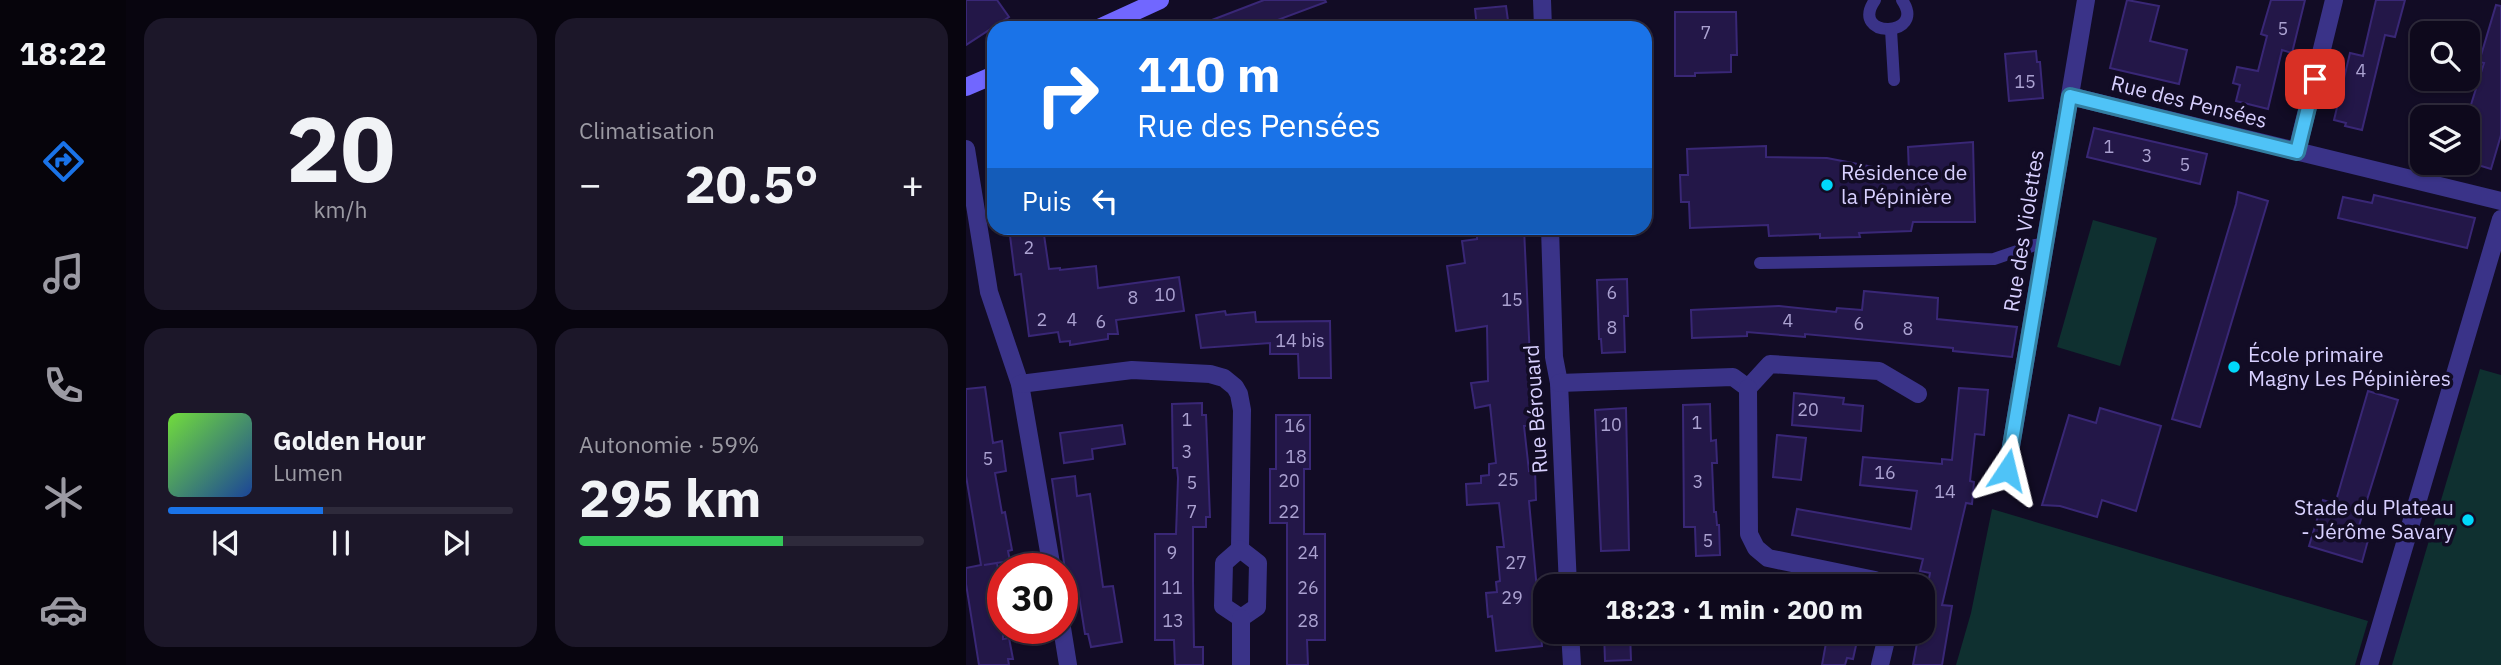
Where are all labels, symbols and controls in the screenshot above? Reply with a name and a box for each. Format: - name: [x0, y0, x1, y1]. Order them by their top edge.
- house number: 5: [2278, 17, 2288, 40]
- house number: 7: [1701, 21, 1711, 44]
- map controls: [2410, 21, 2480, 175]
- button: search: [2410, 21, 2480, 91]
- text: 18:22: [19, 32, 107, 74]
- text: 110 m: [1137, 42, 1281, 105]
- icon: right: [1022, 49, 1113, 140]
- pin: [2285, 49, 2345, 109]
- house number: 4: [2356, 59, 2367, 82]
- icon: arrive: [2296, 60, 2334, 98]
- street label: Rue des Pensées: [2108, 68, 2270, 134]
- house number: 15: [2014, 70, 2036, 93]
- text: 20: [286, 89, 395, 207]
- text: Rue des Pensées: [1137, 104, 1381, 146]
- button: layers: [2410, 105, 2480, 175]
- text: Climatisation: [579, 115, 715, 145]
- house number: 1: [2104, 135, 2114, 158]
- icon: directions: [39, 137, 88, 186]
- house number: 3: [2142, 144, 2152, 167]
- street label: Rue des Violettes: [1996, 148, 2050, 314]
- text: 20.5°: [684, 150, 819, 217]
- house number: 5: [2180, 153, 2190, 176]
- place label: Résidence de la Pépinière: [1841, 158, 1967, 210]
- text: −: [579, 159, 602, 208]
- text: +: [901, 159, 924, 208]
- marker: Résidence de la Pépinière: [1819, 177, 1835, 193]
- icon: left: [1086, 182, 1124, 220]
- text: Puis: [1022, 184, 1072, 218]
- text: km/h: [313, 194, 368, 224]
- house number: 2: [1024, 236, 1034, 259]
- icon: music: [39, 249, 88, 298]
- house number: 6: [1607, 281, 1617, 304]
- house number: 10: [1154, 283, 1176, 306]
- house number: 8: [1128, 286, 1138, 309]
- house number: 15: [1501, 288, 1523, 311]
- house number: 2: [1037, 308, 1047, 331]
- house number: 4: [1067, 308, 1078, 331]
- house number: 4: [1783, 309, 1794, 332]
- house number: 6: [1096, 310, 1106, 333]
- house number: 6: [1854, 312, 1864, 335]
- house number: 8: [1607, 316, 1617, 339]
- house number: 8: [1903, 317, 1913, 340]
- house number: 14 bis: [1275, 329, 1325, 352]
- place label: École primaire Magny Les Pépinières: [2248, 340, 2451, 392]
- street label: Rue Bérouard: [1517, 344, 1553, 475]
- marker: École primaire Magny Les Pépinières: [2226, 359, 2242, 375]
- icon: phone: [39, 361, 88, 410]
- house number: 20: [1797, 398, 1819, 421]
- house number: 1: [1182, 408, 1192, 431]
- house number: 1: [1692, 411, 1702, 434]
- house number: 10: [1600, 413, 1622, 436]
- house number: 16: [1284, 414, 1306, 437]
- text: Golden Hour: [273, 423, 426, 457]
- text: Autonomie · 59%: [579, 429, 759, 459]
- position arrow: [1970, 433, 2044, 507]
- house number: 3: [1182, 440, 1192, 463]
- house number: 18: [1285, 445, 1307, 468]
- house number: 5: [983, 447, 993, 470]
- text: Lumen: [273, 457, 343, 487]
- house number: 16: [1874, 461, 1896, 484]
- text: 295 km: [579, 464, 761, 531]
- house number: 25: [1497, 468, 1519, 491]
- house number: 20: [1278, 469, 1300, 492]
- house number: 3: [1693, 470, 1703, 493]
- house number: 5: [1187, 471, 1197, 494]
- icon: climate: [39, 473, 88, 522]
- house number: 14: [1934, 480, 1956, 503]
- place label: Stade du Plateau - Jérôme Savary: [2294, 493, 2455, 545]
- house number: 7: [1187, 500, 1197, 523]
- house number: 22: [1278, 500, 1300, 523]
- marker: Stade du Plateau - Jérôme Savary: [2460, 512, 2476, 528]
- icon: previous: [207, 524, 245, 562]
- icon: pause: [322, 524, 360, 562]
- icon: next: [437, 524, 475, 562]
- house number: 5: [1703, 529, 1713, 552]
- house number: 9: [1167, 541, 1177, 564]
- house number: 24: [1297, 541, 1319, 564]
- house number: 27: [1505, 551, 1527, 574]
- speed limit sign: 30: [987, 553, 1078, 644]
- house number: 11: [1161, 576, 1183, 599]
- house number: 26: [1297, 576, 1319, 599]
- icon: car: [39, 585, 88, 634]
- house number: 29: [1501, 586, 1523, 609]
- text: 18:23 · 1 min · 200 m: [1605, 592, 1863, 626]
- house number: 13: [1162, 609, 1184, 632]
- house number: 28: [1297, 609, 1319, 632]

